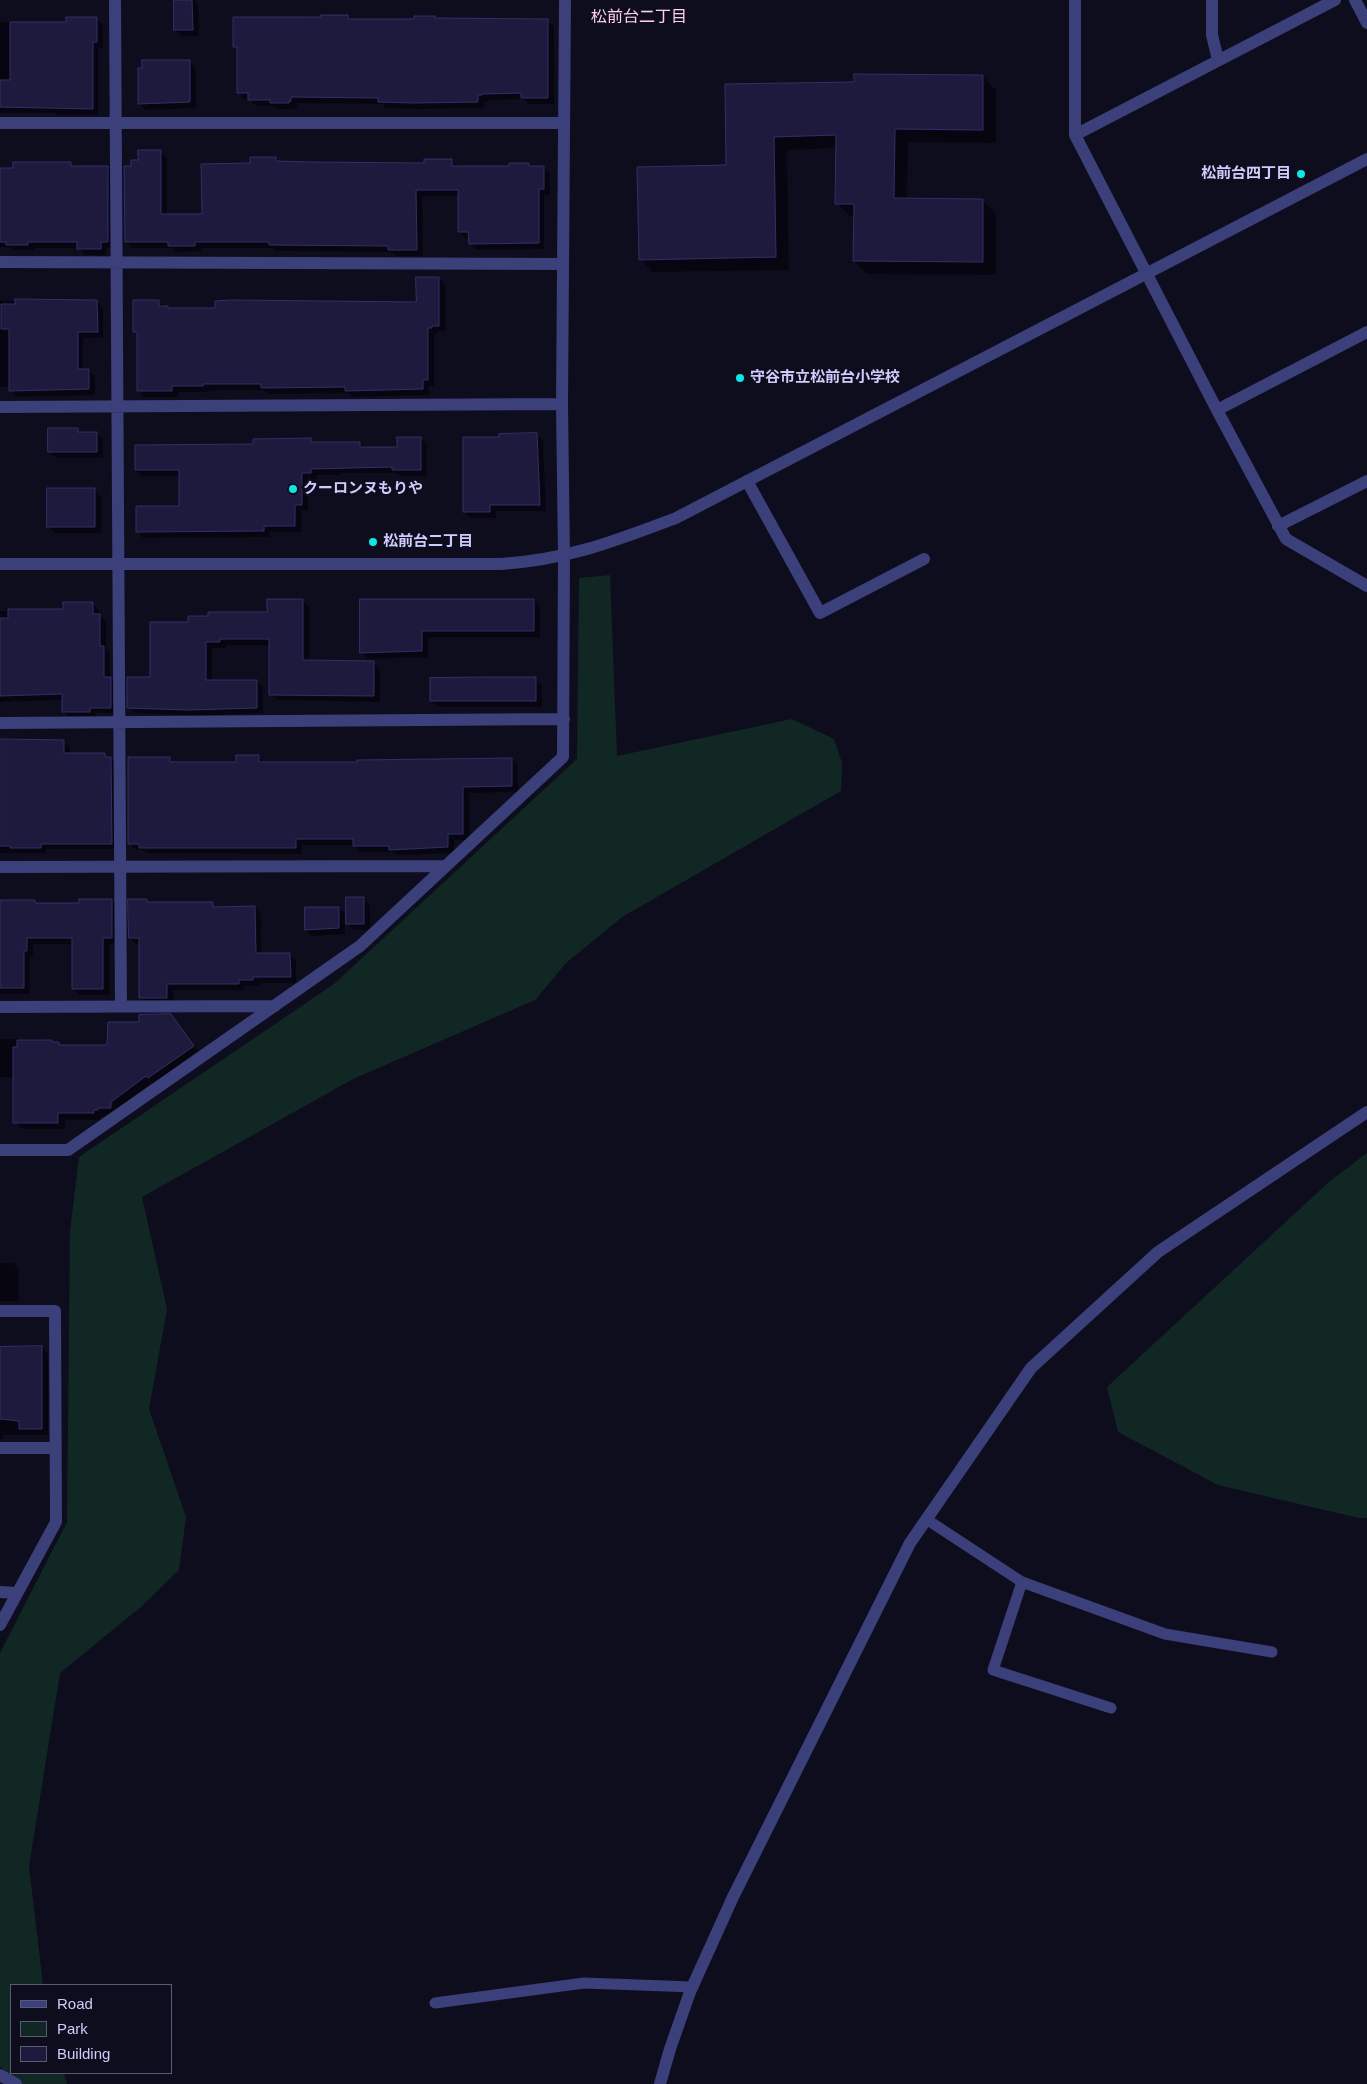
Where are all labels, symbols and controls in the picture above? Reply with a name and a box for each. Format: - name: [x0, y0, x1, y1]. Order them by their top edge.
- district label: 松前台二丁目: [591, 8, 687, 28]
- place label: 松前台四丁目: [1201, 165, 1291, 183]
- marker: 松前台四丁目: [1295, 168, 1307, 180]
- place label: 守谷市立松前台小学校: [750, 369, 900, 387]
- marker: 守谷市立松前台小学校: [734, 372, 746, 384]
- place label: クーロンヌもりや: [303, 480, 423, 498]
- marker: クーロンヌもりや: [287, 483, 299, 495]
- place label: 松前台二丁目: [383, 533, 473, 551]
- marker: 松前台二丁目: [367, 536, 379, 548]
- legend: [10, 1984, 172, 2074]
- text: Road: [57, 1995, 93, 2012]
- text: Park: [57, 2020, 88, 2037]
- text: Building: [57, 2045, 110, 2062]

